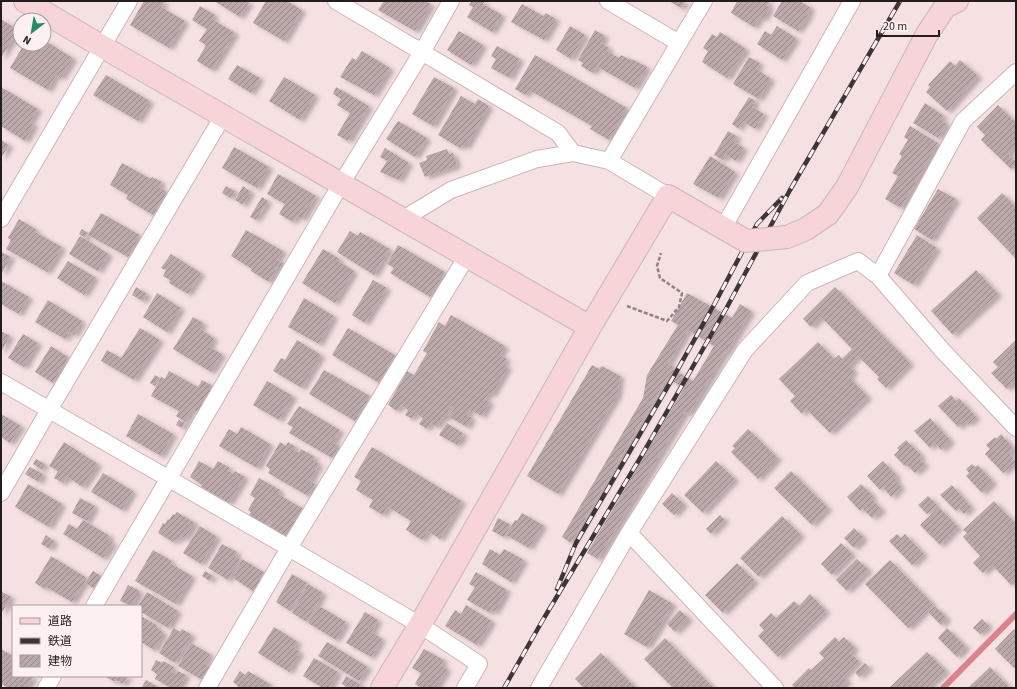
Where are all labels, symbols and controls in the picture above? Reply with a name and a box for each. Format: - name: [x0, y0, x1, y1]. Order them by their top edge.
- north arrow: [12, 12, 52, 52]
- scale bar: [877, 12, 939, 38]
- text: 20 m: [883, 18, 907, 35]
- text: N: [20, 32, 34, 48]
- legend: [12, 605, 142, 677]
- text: 道路: [48, 613, 72, 630]
- text: 鉄道: [48, 633, 72, 650]
- text: 建物: [48, 653, 72, 670]

